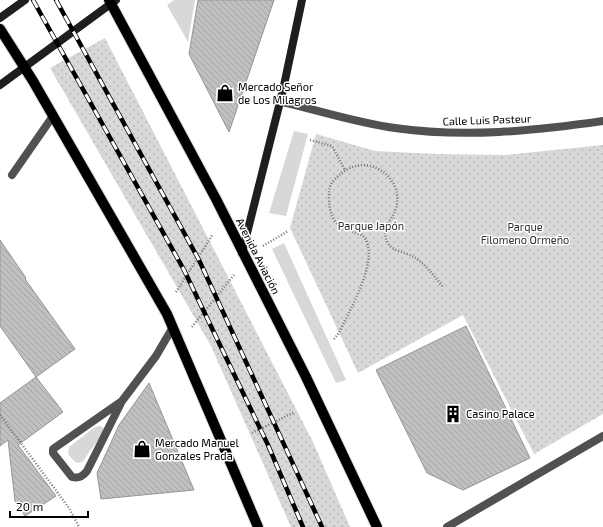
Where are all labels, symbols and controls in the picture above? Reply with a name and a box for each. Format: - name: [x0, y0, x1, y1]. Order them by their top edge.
- place label: Mercado Señor de Los Milagros: [238, 80, 317, 106]
- shop icon: Mercado Señor de Los Milagros: [215, 83, 235, 103]
- street label: Calle Luis Pasteur: [442, 111, 532, 128]
- street label: Avenida Aviación: [234, 215, 283, 296]
- park label: Parque Japón: [338, 219, 404, 232]
- park label: Parque Filomeno Ormeño: [481, 220, 569, 246]
- building icon: Casino Palace: [443, 404, 463, 424]
- place label: Casino Palace: [466, 407, 535, 420]
- place label: Mercado Manuel Gonzales Prada: [155, 436, 239, 462]
- shop icon: Mercado Manuel Gonzales Prada: [132, 439, 152, 459]
- scale bar: [10, 493, 88, 519]
- text: 20 m: [16, 499, 43, 513]

